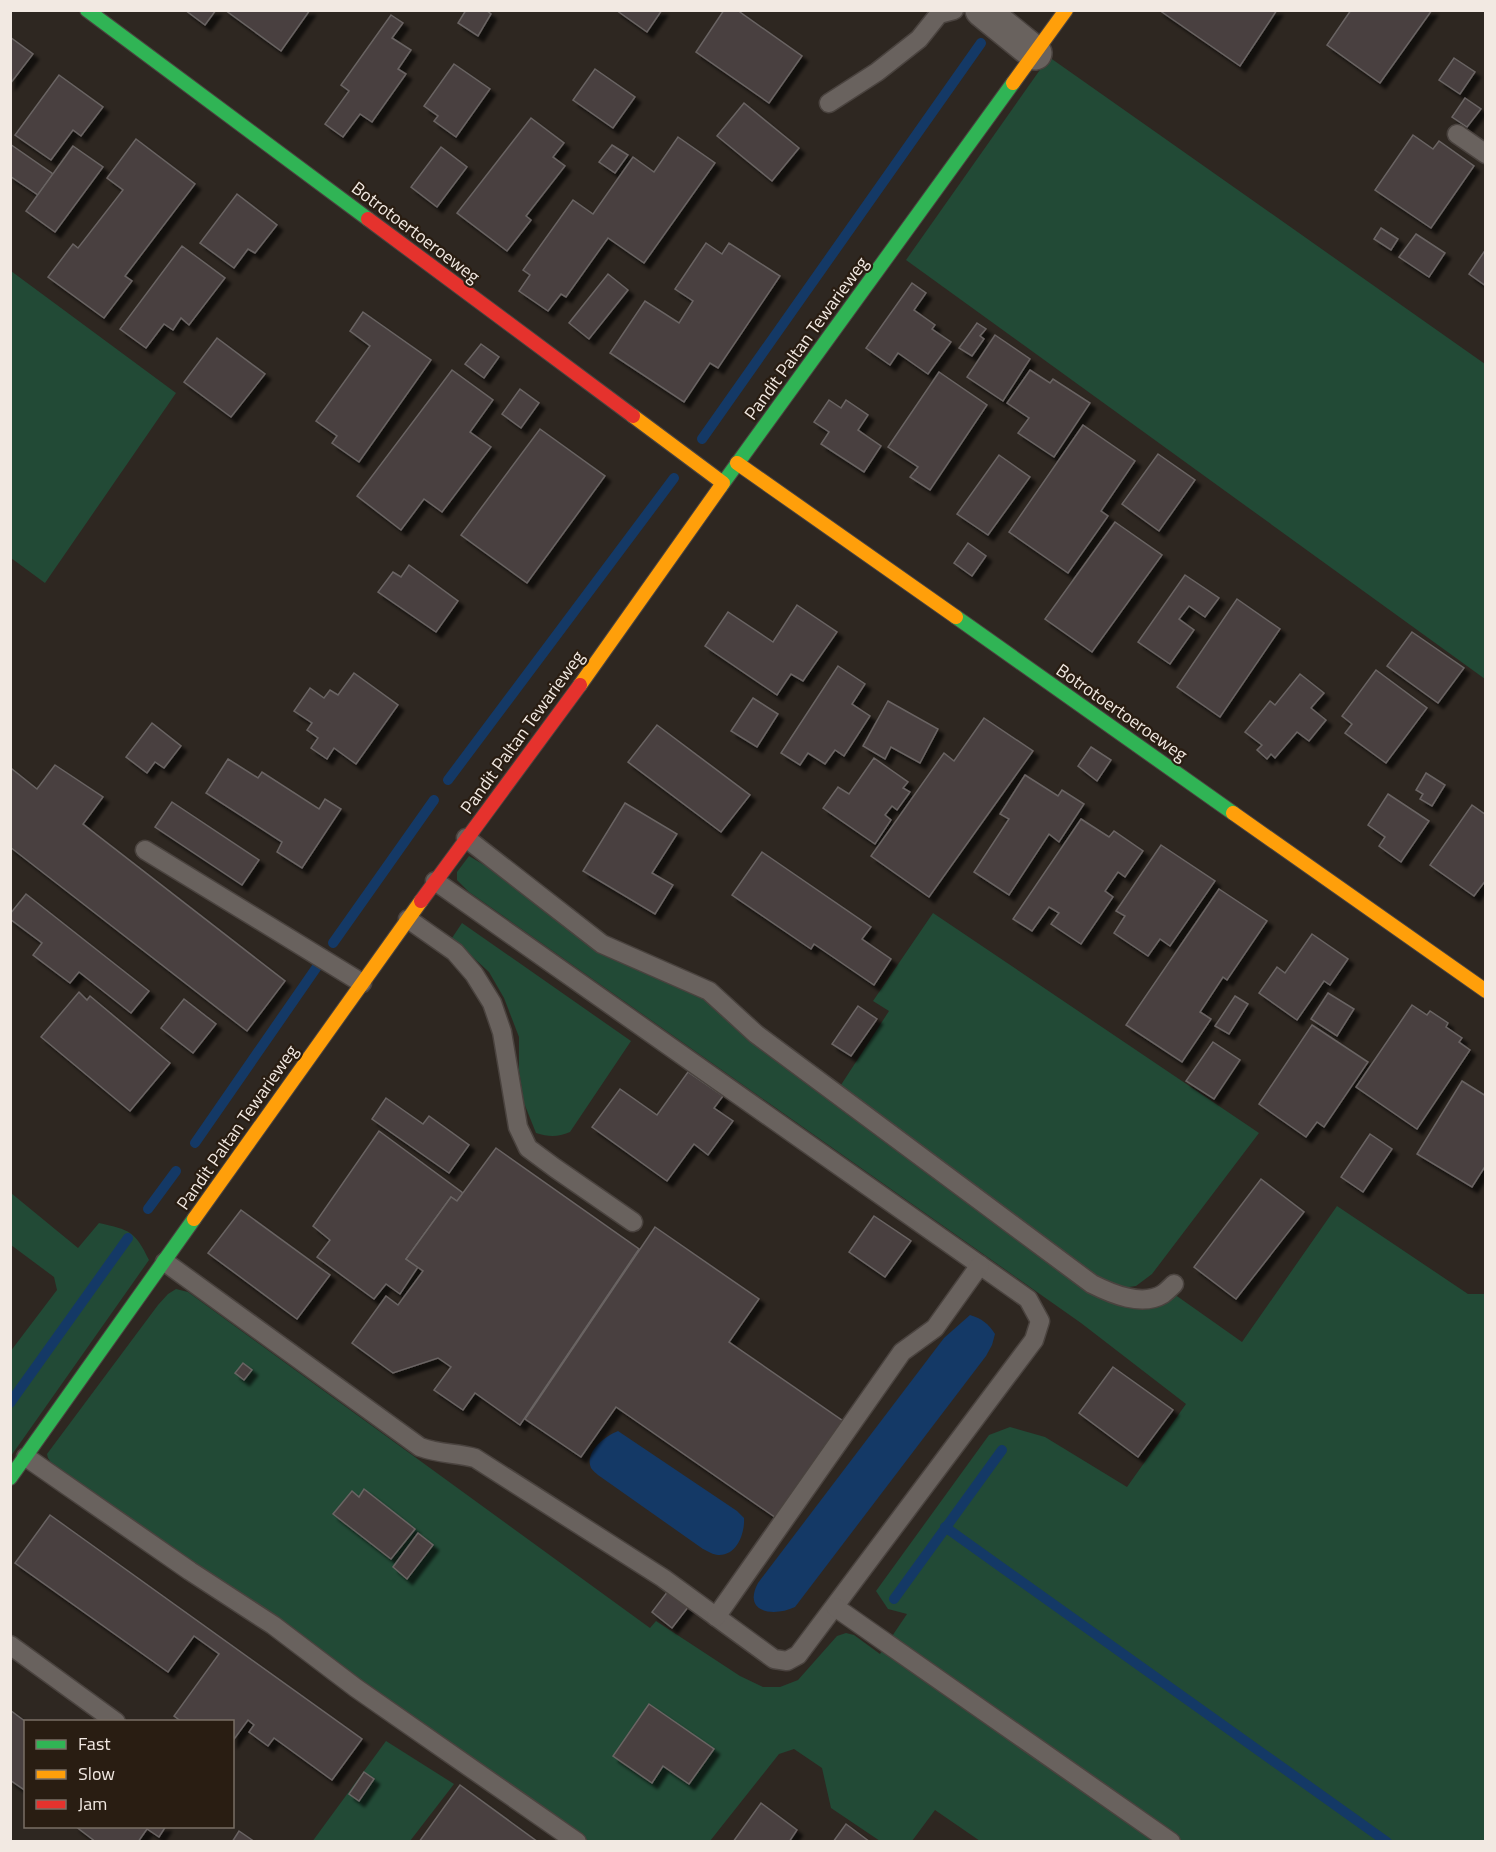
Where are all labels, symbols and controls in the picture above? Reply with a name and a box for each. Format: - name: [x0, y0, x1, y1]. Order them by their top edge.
- street label: Botrotoertoeroeweg: [346, 175, 486, 289]
- street label: Pandit Paltan Tewarieweg: [737, 251, 875, 425]
- street label: Pandit Paltan Tewarieweg: [453, 645, 591, 819]
- street label: Botrotoertoeroeweg: [1051, 657, 1193, 767]
- street label: Pandit Paltan Tewarieweg: [170, 1039, 304, 1215]
- legend: [24, 1720, 234, 1828]
- text: Fast: [78, 1730, 111, 1757]
- text: Slow: [78, 1760, 115, 1787]
- text: Jam: [78, 1790, 107, 1817]

